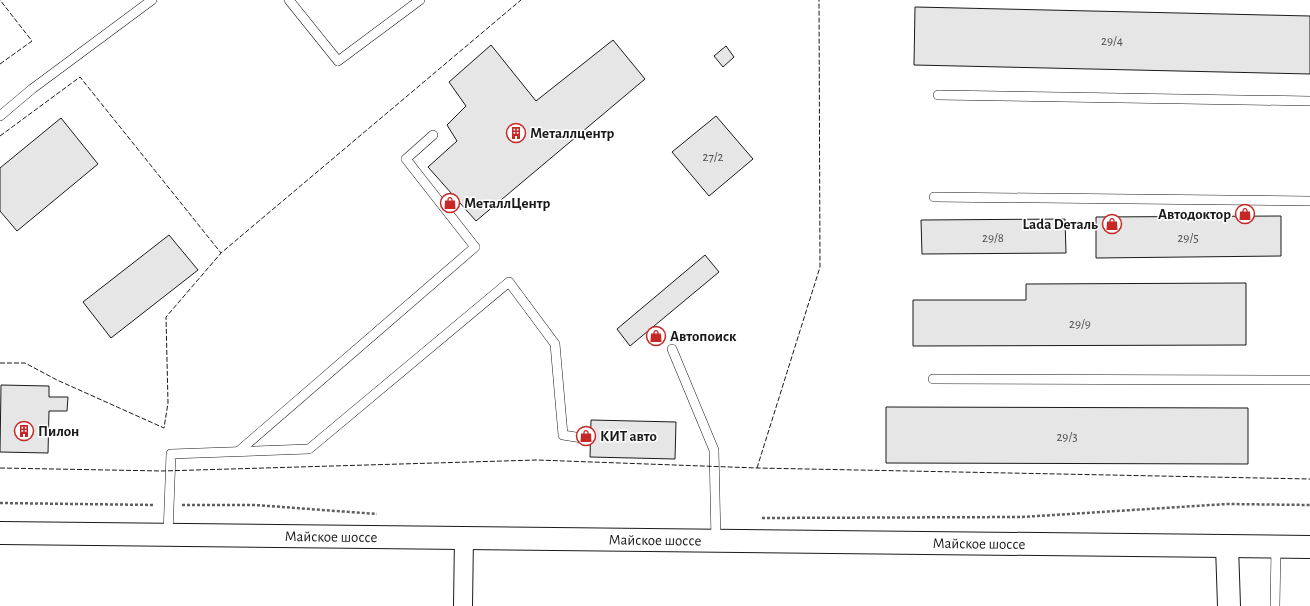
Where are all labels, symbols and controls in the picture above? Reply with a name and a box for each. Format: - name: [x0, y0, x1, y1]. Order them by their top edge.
- house number: 29/4: [1101, 35, 1123, 48]
- building icon: Металлцентр: [505, 122, 527, 144]
- place label: Металлцентр: [530, 126, 615, 141]
- house number: 27/2: [703, 151, 724, 164]
- shop icon: МеталлЦентр: [439, 192, 461, 214]
- place label: МеталлЦентр: [464, 196, 551, 211]
- shop icon: Автодоктор: [1234, 203, 1256, 225]
- place label: Автодоктор: [1158, 207, 1231, 222]
- shop icon: Lada Dеталь: [1101, 213, 1123, 235]
- place label: Lada Dеталь: [1023, 217, 1098, 232]
- house number: 29/8: [982, 232, 1004, 245]
- house number: 29/5: [1177, 232, 1199, 245]
- house number: 29/9: [1069, 318, 1091, 331]
- shop icon: Автопоиск: [645, 325, 667, 347]
- place label: Автопоиск: [670, 329, 737, 344]
- building icon: Пилон: [13, 420, 35, 442]
- place label: Пилон: [38, 424, 79, 439]
- shop icon: КИТ авто: [575, 425, 597, 447]
- place label: КИТ авто: [600, 429, 657, 444]
- house number: 29/3: [1056, 431, 1078, 444]
- street label: Майское шоссе: [284, 529, 378, 545]
- street label: Майское шоссе: [608, 533, 702, 548]
- street label: Майское шоссе: [932, 536, 1026, 552]

